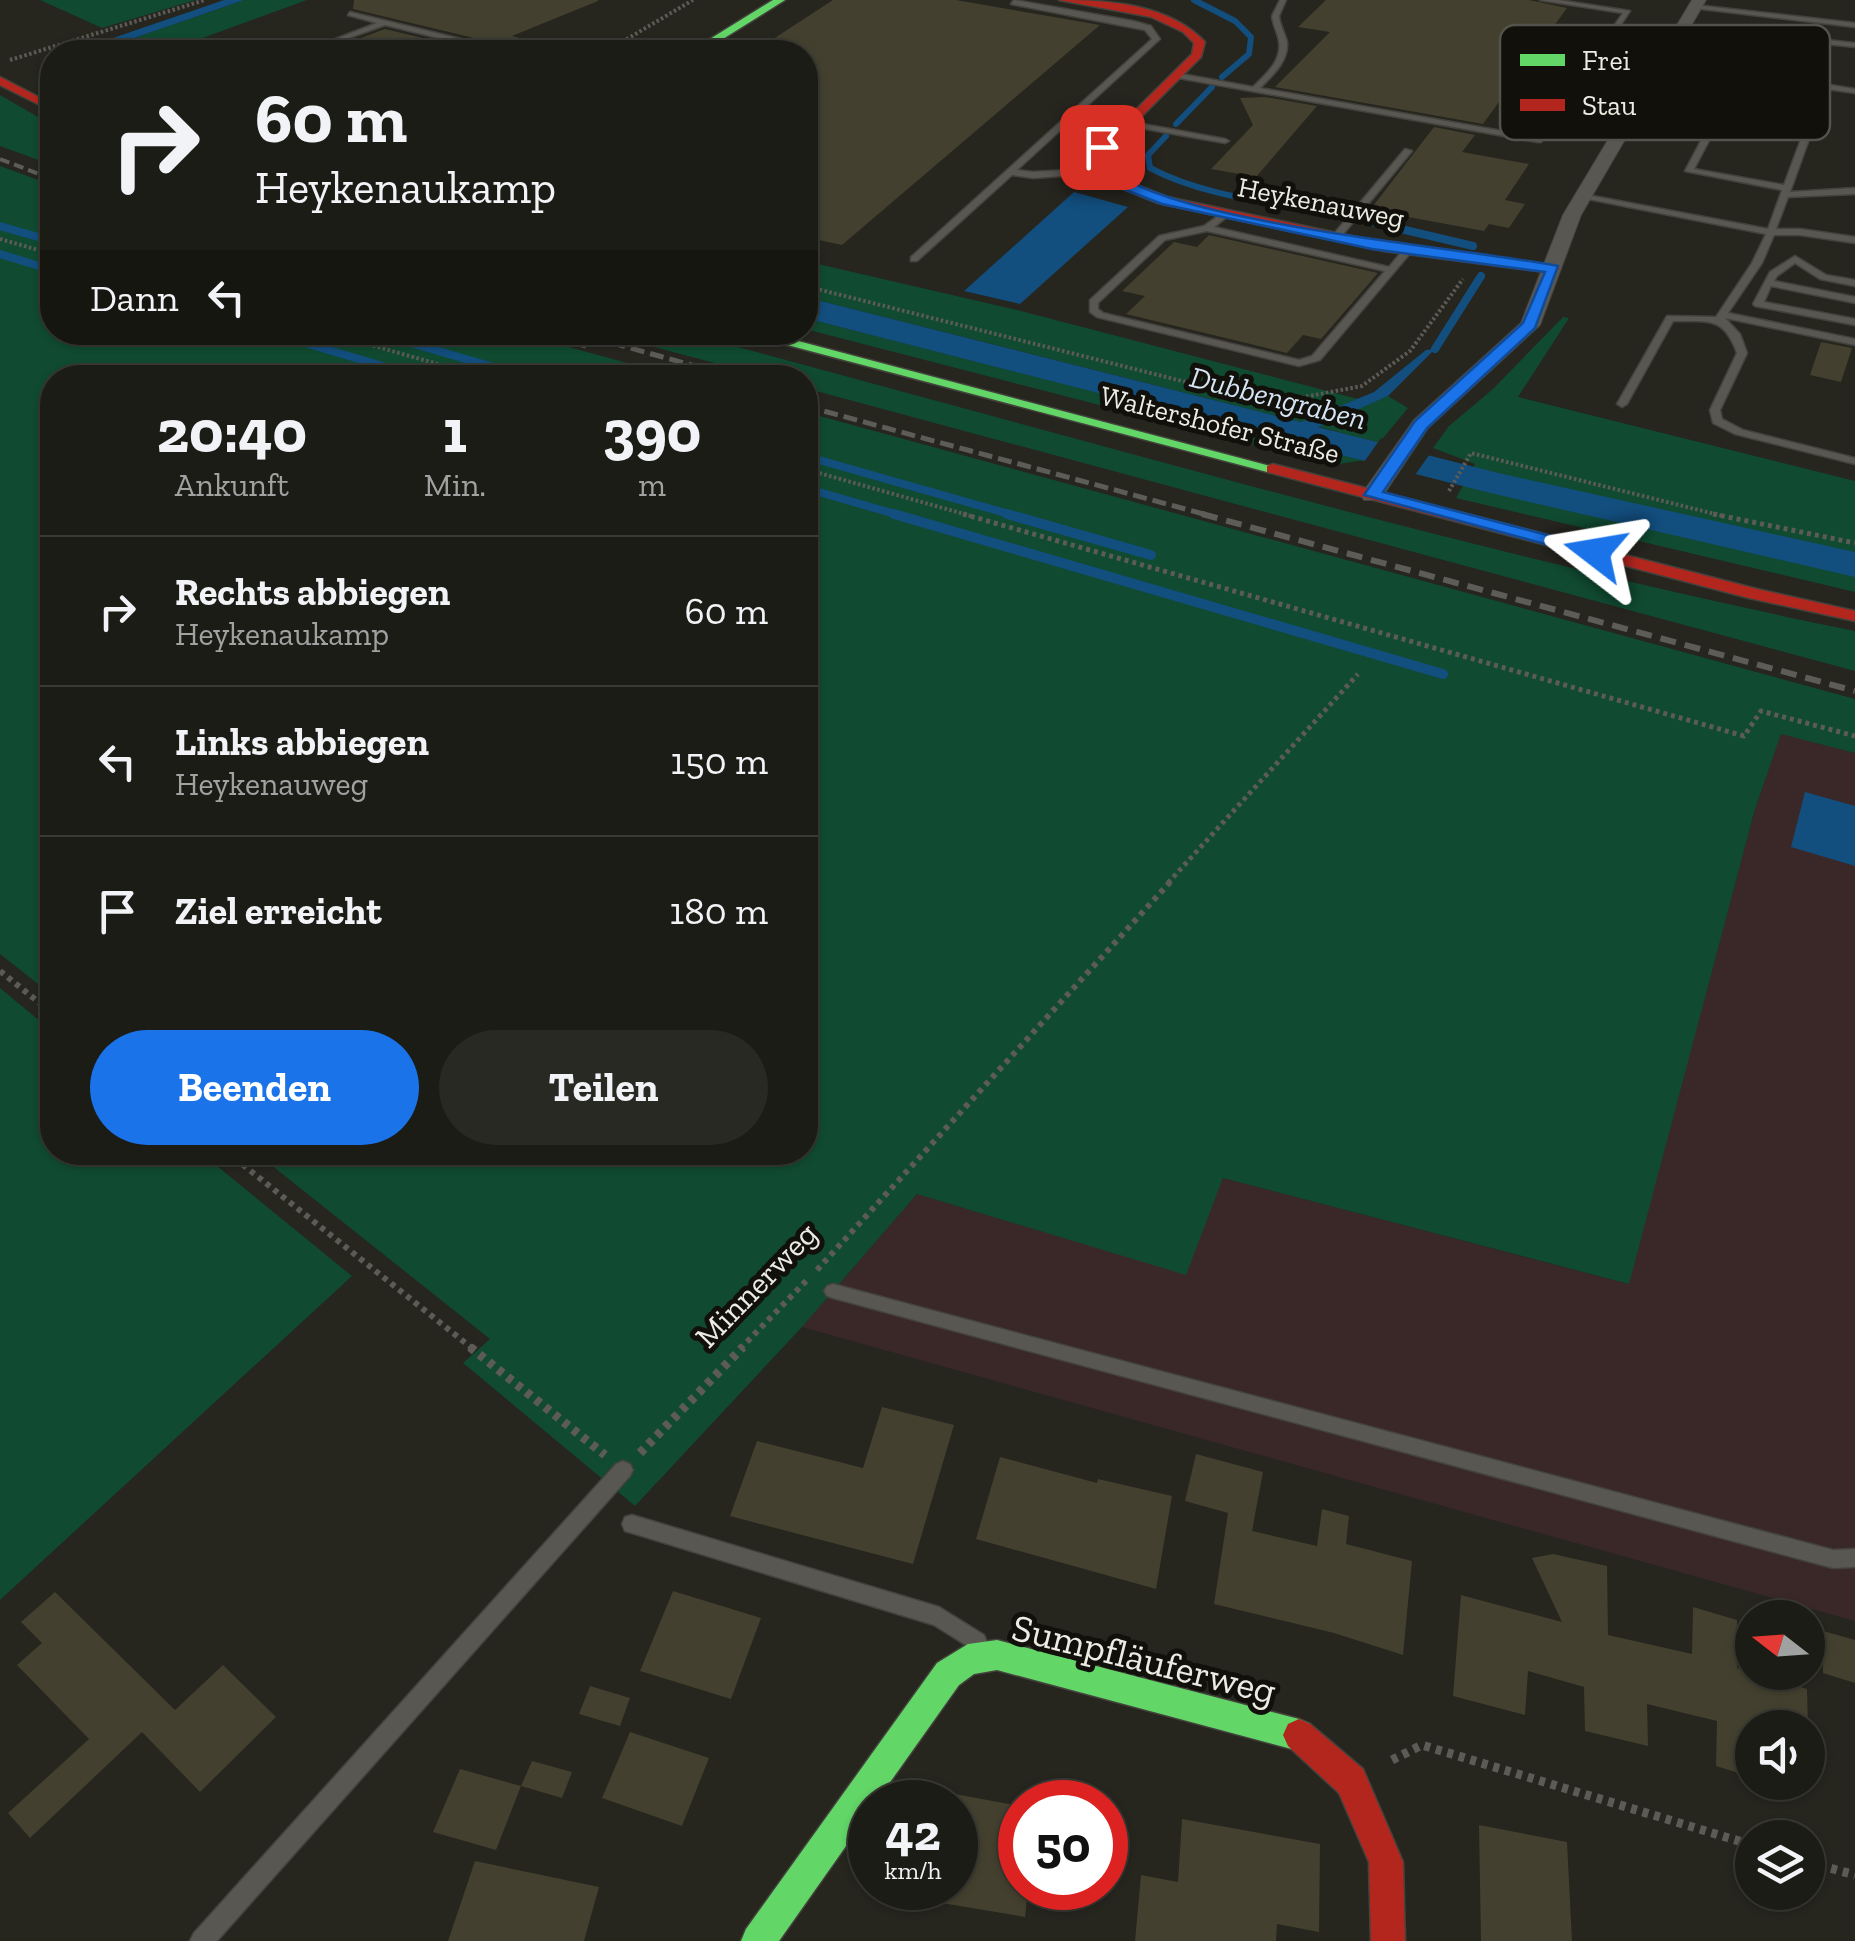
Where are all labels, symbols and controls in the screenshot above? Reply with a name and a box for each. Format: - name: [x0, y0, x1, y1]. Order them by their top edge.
- legend: [1500, 25, 1830, 140]
- text: Frei: [1582, 44, 1631, 77]
- text: 60 m: [255, 76, 407, 160]
- icon: right: [90, 80, 220, 210]
- text: Stau: [1582, 89, 1637, 122]
- pin: [1060, 105, 1145, 190]
- icon: arrive: [1075, 120, 1130, 175]
- text: Heykenaukamp: [255, 161, 556, 215]
- street label: Heykenauweg: [1235, 170, 1407, 235]
- icon: left: [199, 270, 254, 325]
- text: Dann: [90, 275, 179, 321]
- water label: Dubbengraben: [1186, 359, 1370, 437]
- street label: Waltershofer Straße: [1097, 379, 1343, 470]
- text: 20:40: [157, 395, 307, 467]
- text: 1: [443, 395, 467, 467]
- text: 390: [603, 395, 701, 467]
- text: Ankunft: [175, 466, 289, 504]
- text: Min.: [424, 466, 486, 504]
- text: m: [638, 466, 666, 504]
- position arrow: [1543, 500, 1647, 604]
- text: Rechts abbiegen: [175, 569, 450, 615]
- icon: right: [90, 584, 145, 639]
- text: 60 m: [685, 588, 768, 634]
- text: Heykenaukamp: [175, 615, 389, 653]
- text: Links abbiegen: [175, 719, 429, 765]
- icon: left: [90, 734, 145, 789]
- text: 150 m: [671, 738, 768, 784]
- text: Heykenauweg: [175, 765, 368, 803]
- icon: arrive: [90, 884, 145, 939]
- text: Ziel erreicht: [175, 888, 382, 934]
- text: 180 m: [670, 888, 768, 934]
- button: Beenden: [90, 1030, 419, 1145]
- button: Teilen: [439, 1030, 768, 1145]
- street label: Minnerweg: [687, 1215, 825, 1355]
- north arrow: [1735, 1600, 1825, 1690]
- map controls: [1735, 1600, 1825, 1910]
- street label: Sumpfläuferweg: [1007, 1604, 1281, 1714]
- button: sound: [1735, 1710, 1825, 1800]
- speed limit sign: 50: [998, 1780, 1128, 1910]
- text: 42: [885, 1803, 941, 1863]
- button: layers: [1735, 1820, 1825, 1910]
- text: km/h: [884, 1855, 942, 1885]

